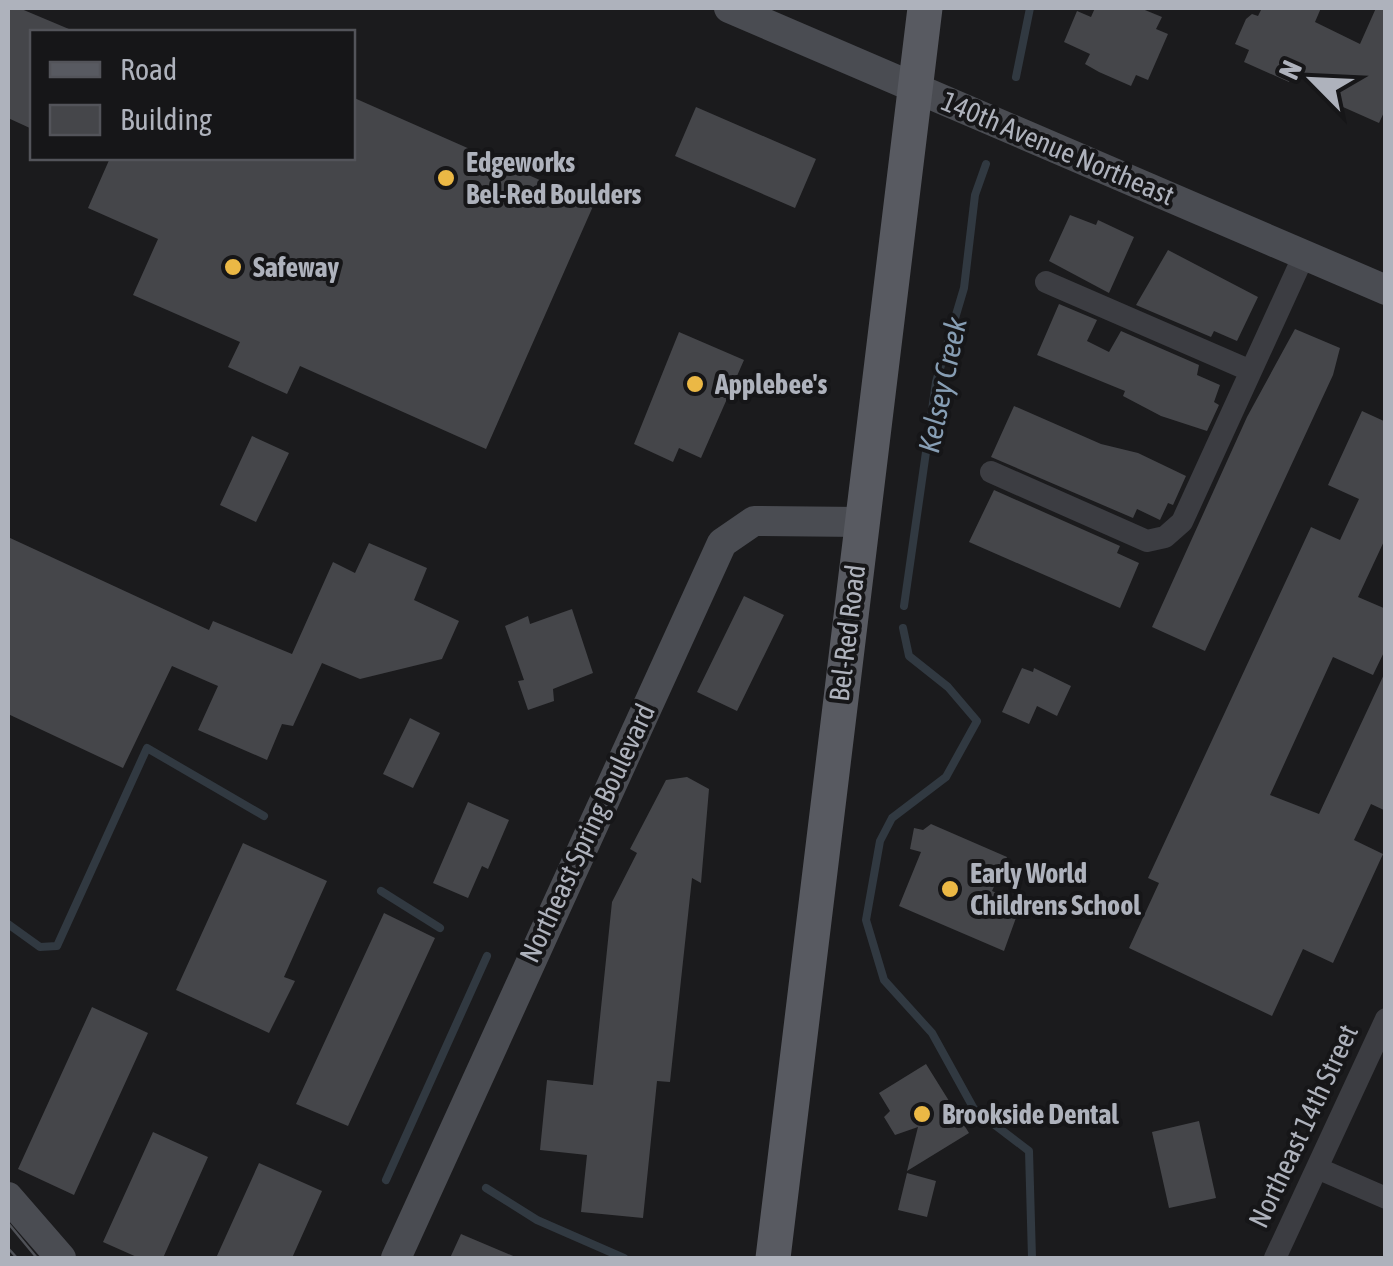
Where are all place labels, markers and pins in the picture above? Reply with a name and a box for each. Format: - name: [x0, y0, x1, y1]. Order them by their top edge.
- place label: Edgeworks Bel-Red Boulders: [466, 146, 641, 210]
- marker: Edgeworks Bel-Red Boulders: [435, 167, 457, 189]
- place label: Safeway: [253, 251, 339, 283]
- marker: Safeway: [222, 256, 244, 278]
- place label: Applebee's: [714, 368, 827, 400]
- marker: Applebee's: [684, 373, 706, 395]
- place label: Early World Childrens School: [970, 857, 1141, 921]
- marker: Early World Childrens School: [939, 878, 961, 900]
- place label: Brookside Dental: [942, 1098, 1119, 1130]
- marker: Brookside Dental: [911, 1103, 933, 1125]

